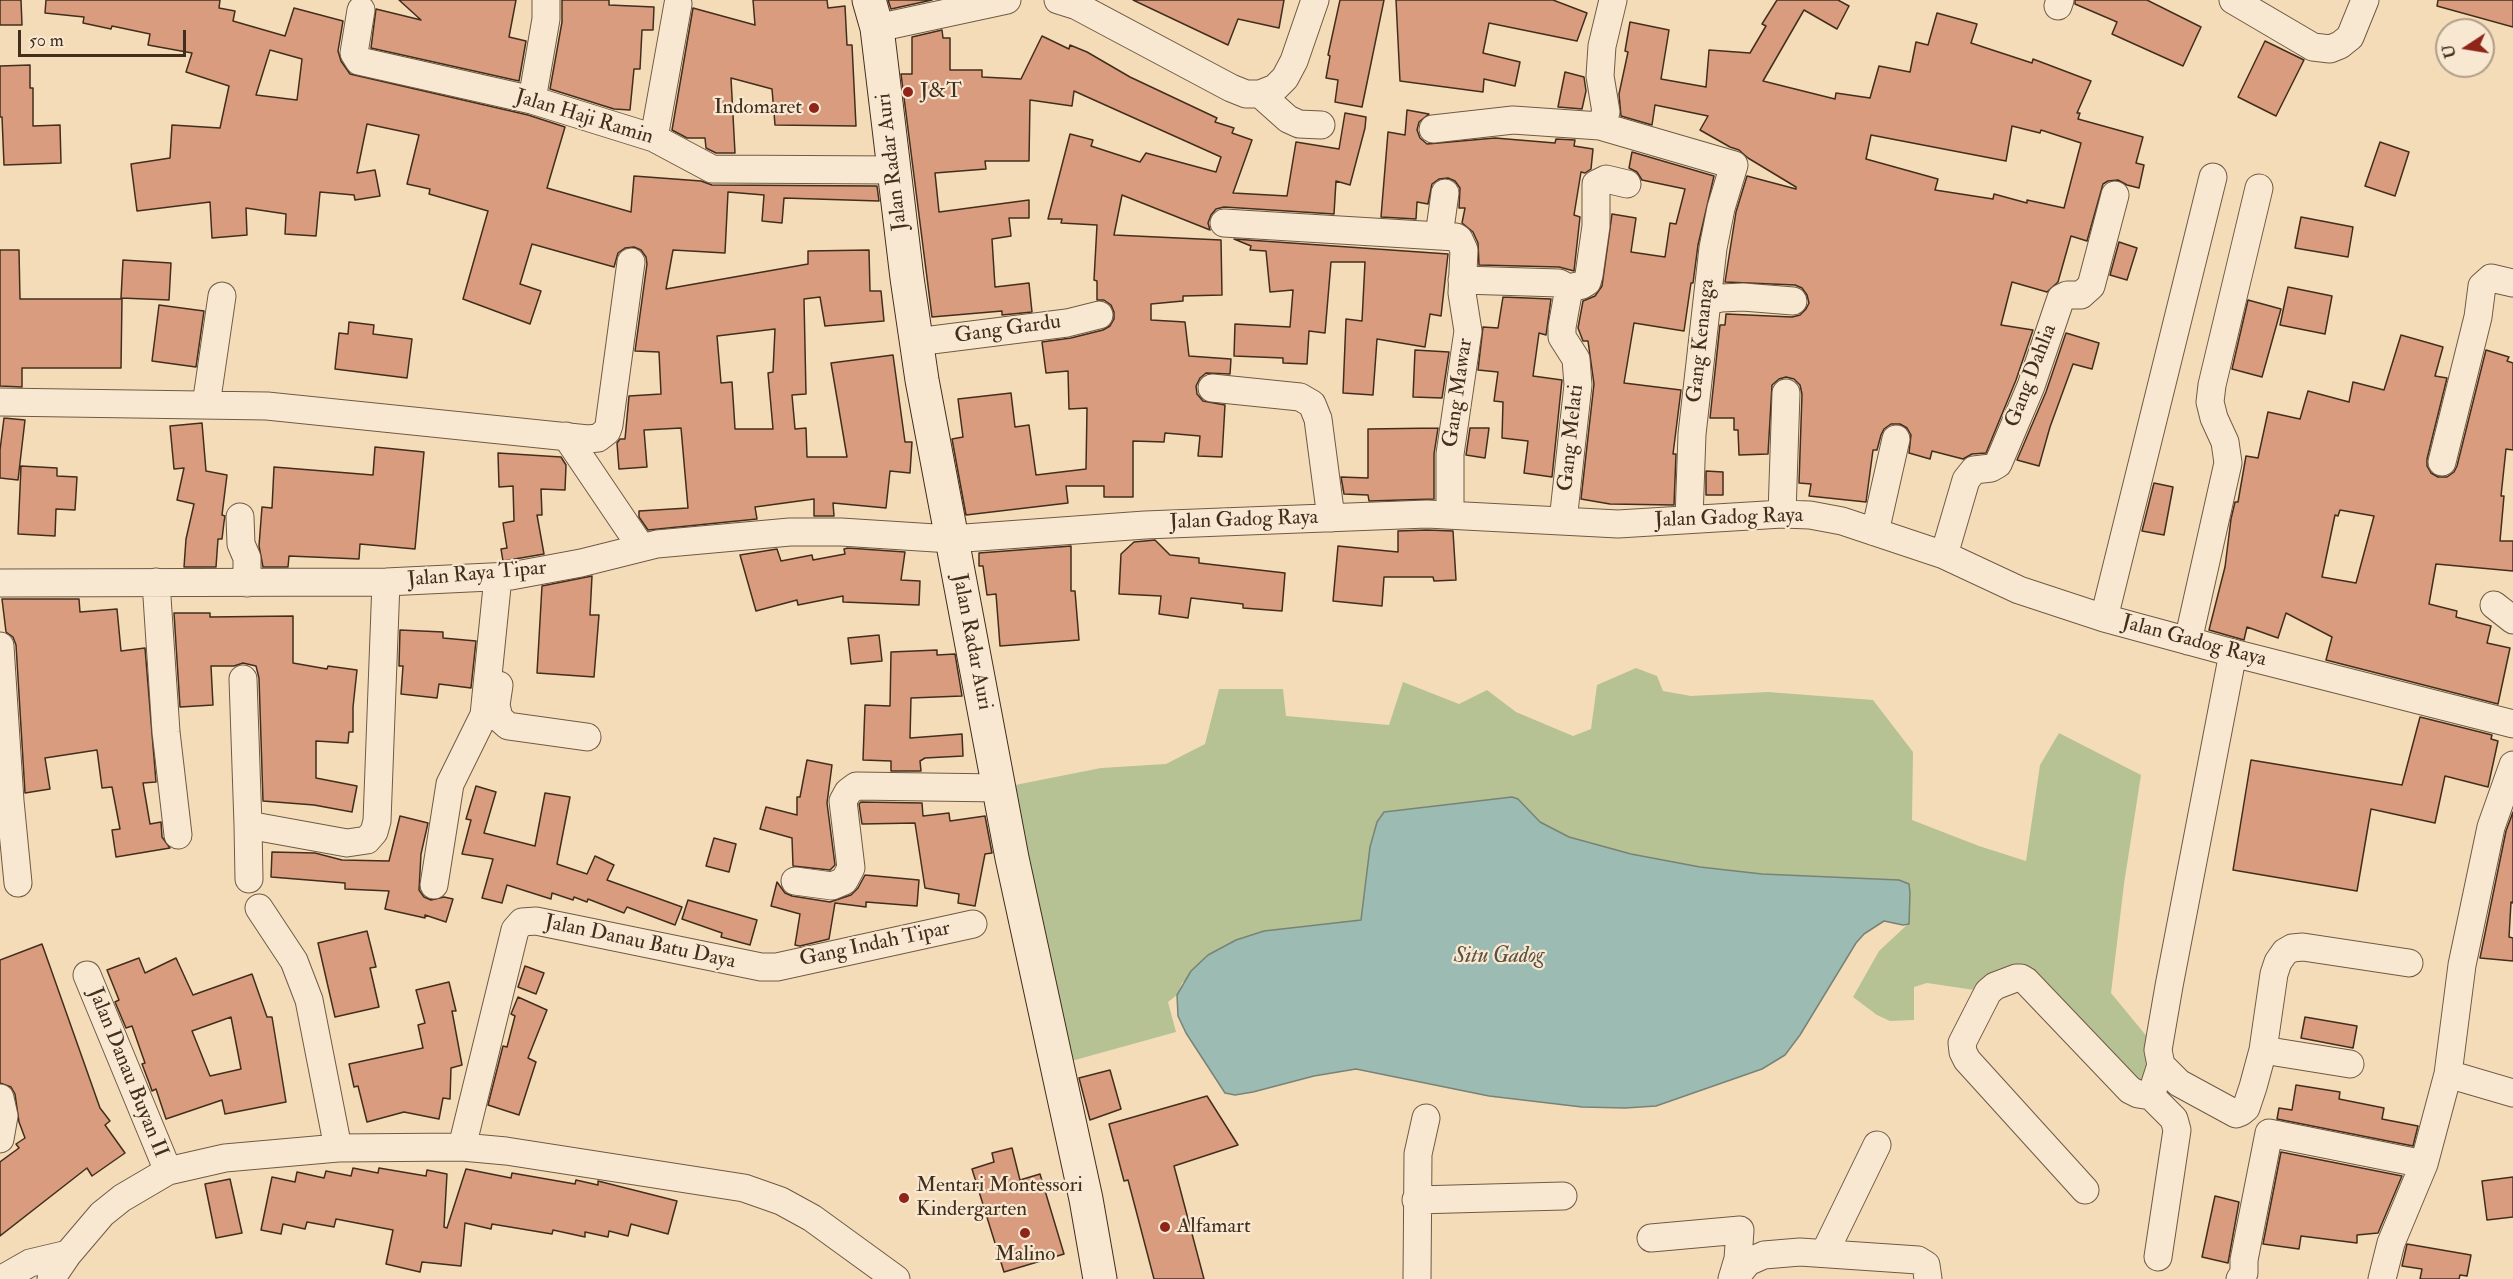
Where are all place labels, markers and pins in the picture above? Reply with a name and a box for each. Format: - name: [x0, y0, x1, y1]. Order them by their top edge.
- place label: J&T: [920, 79, 962, 105]
- marker: J&T: [901, 85, 915, 99]
- place label: Indomaret: [714, 95, 802, 121]
- marker: Indomaret: [807, 101, 821, 115]
- place label: Mentari Montessori Kindergarten: [916, 1173, 1083, 1223]
- marker: Mentari Montessori Kindergarten: [897, 1191, 911, 1205]
- place label: Alfamart: [1177, 1214, 1251, 1240]
- marker: Alfamart: [1158, 1220, 1172, 1234]
- marker: Malino: [1018, 1226, 1032, 1240]
- place label: Malino: [995, 1242, 1055, 1268]

